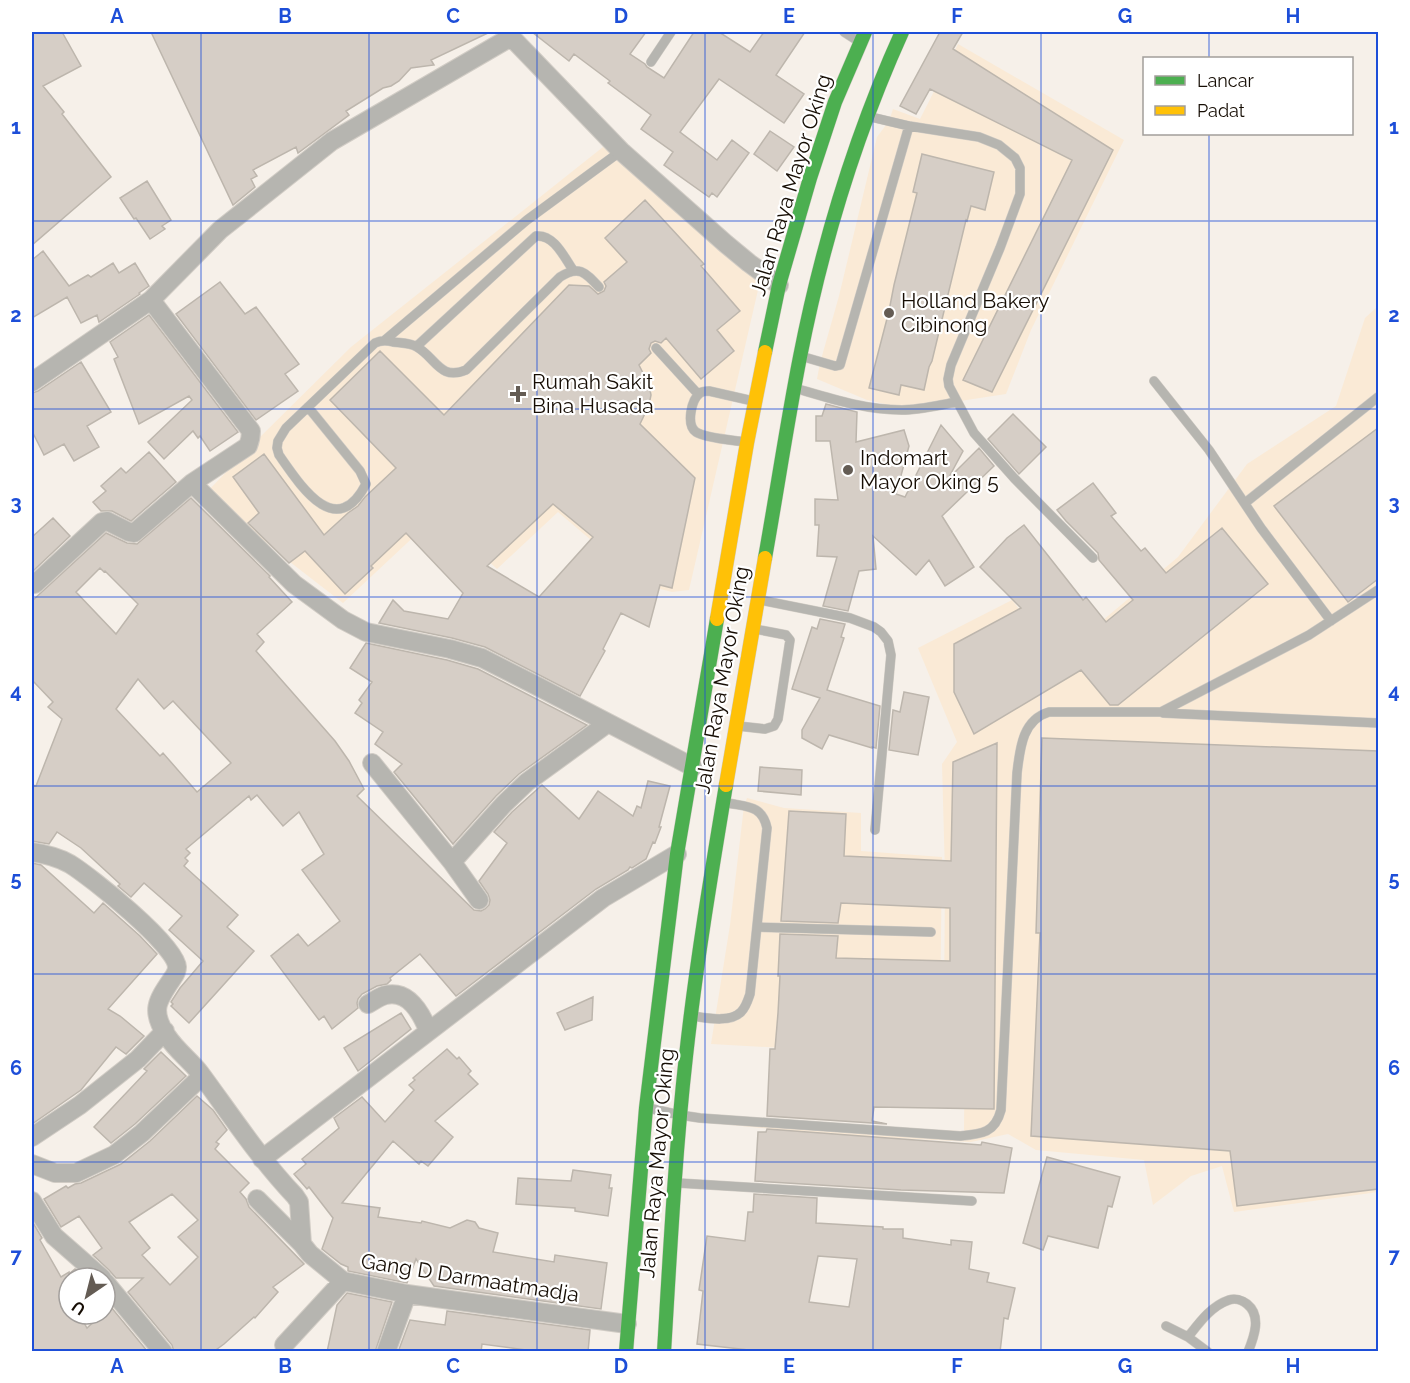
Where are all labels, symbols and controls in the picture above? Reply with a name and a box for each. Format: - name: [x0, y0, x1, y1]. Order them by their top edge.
- text: A: [110, 4, 124, 28]
- text: B: [278, 4, 292, 28]
- text: C: [446, 4, 460, 28]
- text: D: [614, 4, 628, 28]
- text: E: [783, 4, 795, 28]
- text: F: [951, 4, 963, 28]
- text: G: [1118, 4, 1132, 28]
- text: H: [1286, 4, 1300, 28]
- legend: [1143, 57, 1353, 135]
- text: Lancar: [1197, 70, 1254, 91]
- street label: Jalan Raya Mayor Oking: [745, 71, 836, 299]
- text: Padat: [1197, 100, 1245, 121]
- text: 1: [11, 115, 21, 139]
- text: 1: [1389, 115, 1399, 139]
- place label: Holland Bakery Cibinong: [901, 288, 1049, 337]
- text: 2: [10, 303, 22, 327]
- text: 2: [1388, 303, 1400, 327]
- marker: Holland Bakery Cibinong: [882, 306, 896, 320]
- place label: Rumah Sakit Bina Husada: [532, 369, 654, 418]
- marker: Rumah Sakit Bina Husada: [509, 385, 527, 403]
- place label: Indomart Mayor Oking 5: [860, 445, 999, 494]
- marker: Indomart Mayor Oking 5: [841, 463, 855, 477]
- text: 3: [10, 491, 22, 515]
- text: 3: [1388, 491, 1400, 515]
- street label: Jalan Raya Mayor Oking: [689, 564, 754, 796]
- text: 4: [10, 679, 22, 703]
- text: 4: [1388, 679, 1400, 703]
- text: 5: [10, 867, 22, 891]
- text: 5: [1388, 867, 1400, 891]
- street label: Jalan Raya Mayor Oking: [634, 1047, 679, 1279]
- text: 6: [10, 1056, 22, 1080]
- text: 6: [1388, 1056, 1400, 1080]
- text: 7: [10, 1244, 22, 1268]
- text: 7: [1388, 1244, 1400, 1268]
- street label: Gang D Darmaatmadja: [359, 1248, 581, 1307]
- north arrow: [57, 1266, 117, 1326]
- text: U: [68, 1297, 89, 1319]
- text: A: [110, 1354, 124, 1378]
- text: B: [278, 1354, 292, 1378]
- text: C: [446, 1354, 460, 1378]
- text: D: [614, 1354, 628, 1378]
- text: E: [783, 1354, 795, 1378]
- text: F: [951, 1354, 963, 1378]
- text: G: [1118, 1354, 1132, 1378]
- text: H: [1286, 1354, 1300, 1378]

